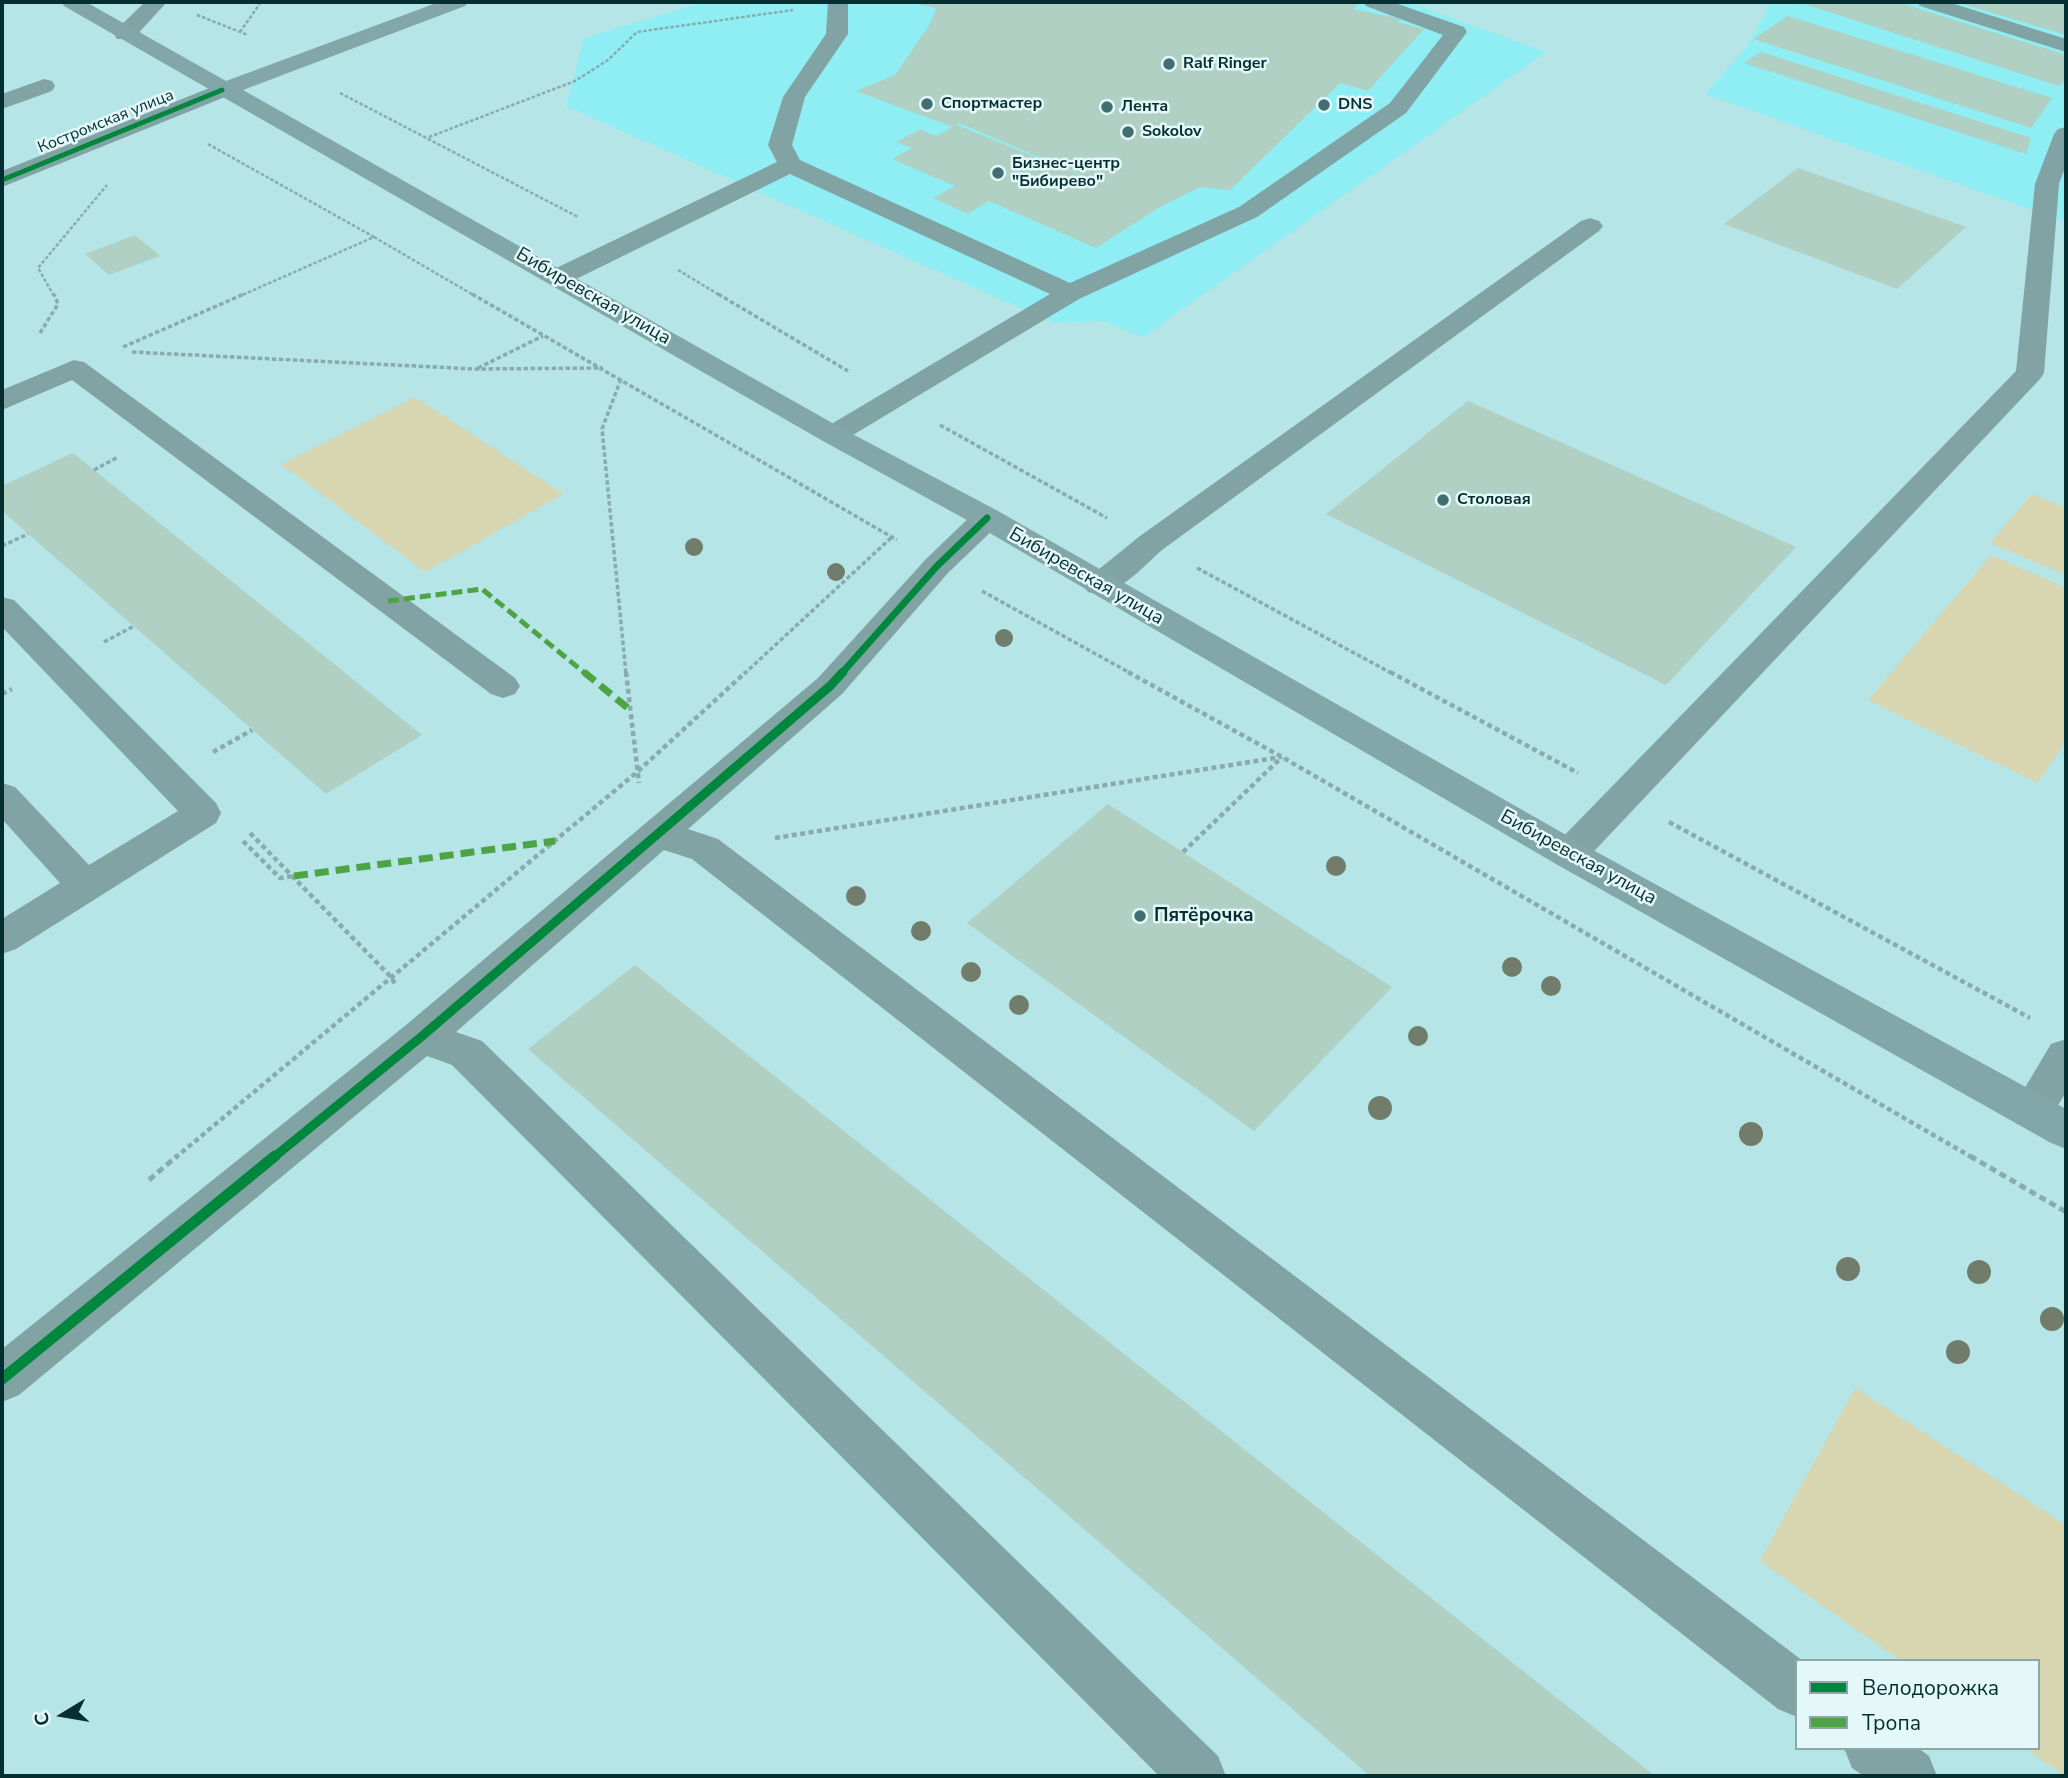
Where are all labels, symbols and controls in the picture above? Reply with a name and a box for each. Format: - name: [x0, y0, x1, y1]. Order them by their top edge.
- place label: Ralf Ringer: [1183, 54, 1267, 74]
- marker: Ralf Ringer: [1161, 56, 1177, 72]
- street label: Костромская улица: [35, 86, 177, 158]
- place label: Спортмастер: [941, 94, 1042, 114]
- place label: DNS: [1338, 95, 1372, 115]
- marker: Спортмастер: [919, 96, 935, 112]
- place label: Лента: [1121, 97, 1168, 117]
- marker: DNS: [1316, 97, 1332, 113]
- marker: Лента: [1099, 99, 1115, 115]
- place label: Sokolov: [1142, 122, 1201, 142]
- marker: Sokolov: [1120, 124, 1136, 140]
- place label: Бизнес-центр "Бибирево": [1012, 154, 1120, 192]
- marker: Бизнес-центр "Бибирево": [990, 165, 1006, 181]
- street label: Бибиревская улица: [512, 243, 674, 351]
- place label: Столовая: [1457, 490, 1531, 510]
- marker: Столовая: [1435, 492, 1451, 508]
- street label: Бибиревская улица: [1005, 523, 1167, 631]
- street label: Бибиревская улица: [1496, 806, 1660, 910]
- place label: Пятёрочка: [1154, 905, 1254, 927]
- marker: Пятёрочка: [1132, 908, 1148, 924]
- legend: [1795, 1659, 2040, 1750]
- text: Велодорожка: [1862, 1674, 1999, 1702]
- north arrow: [28, 1680, 98, 1750]
- text: Тропа: [1862, 1709, 1921, 1737]
- text: С: [28, 1710, 56, 1728]

